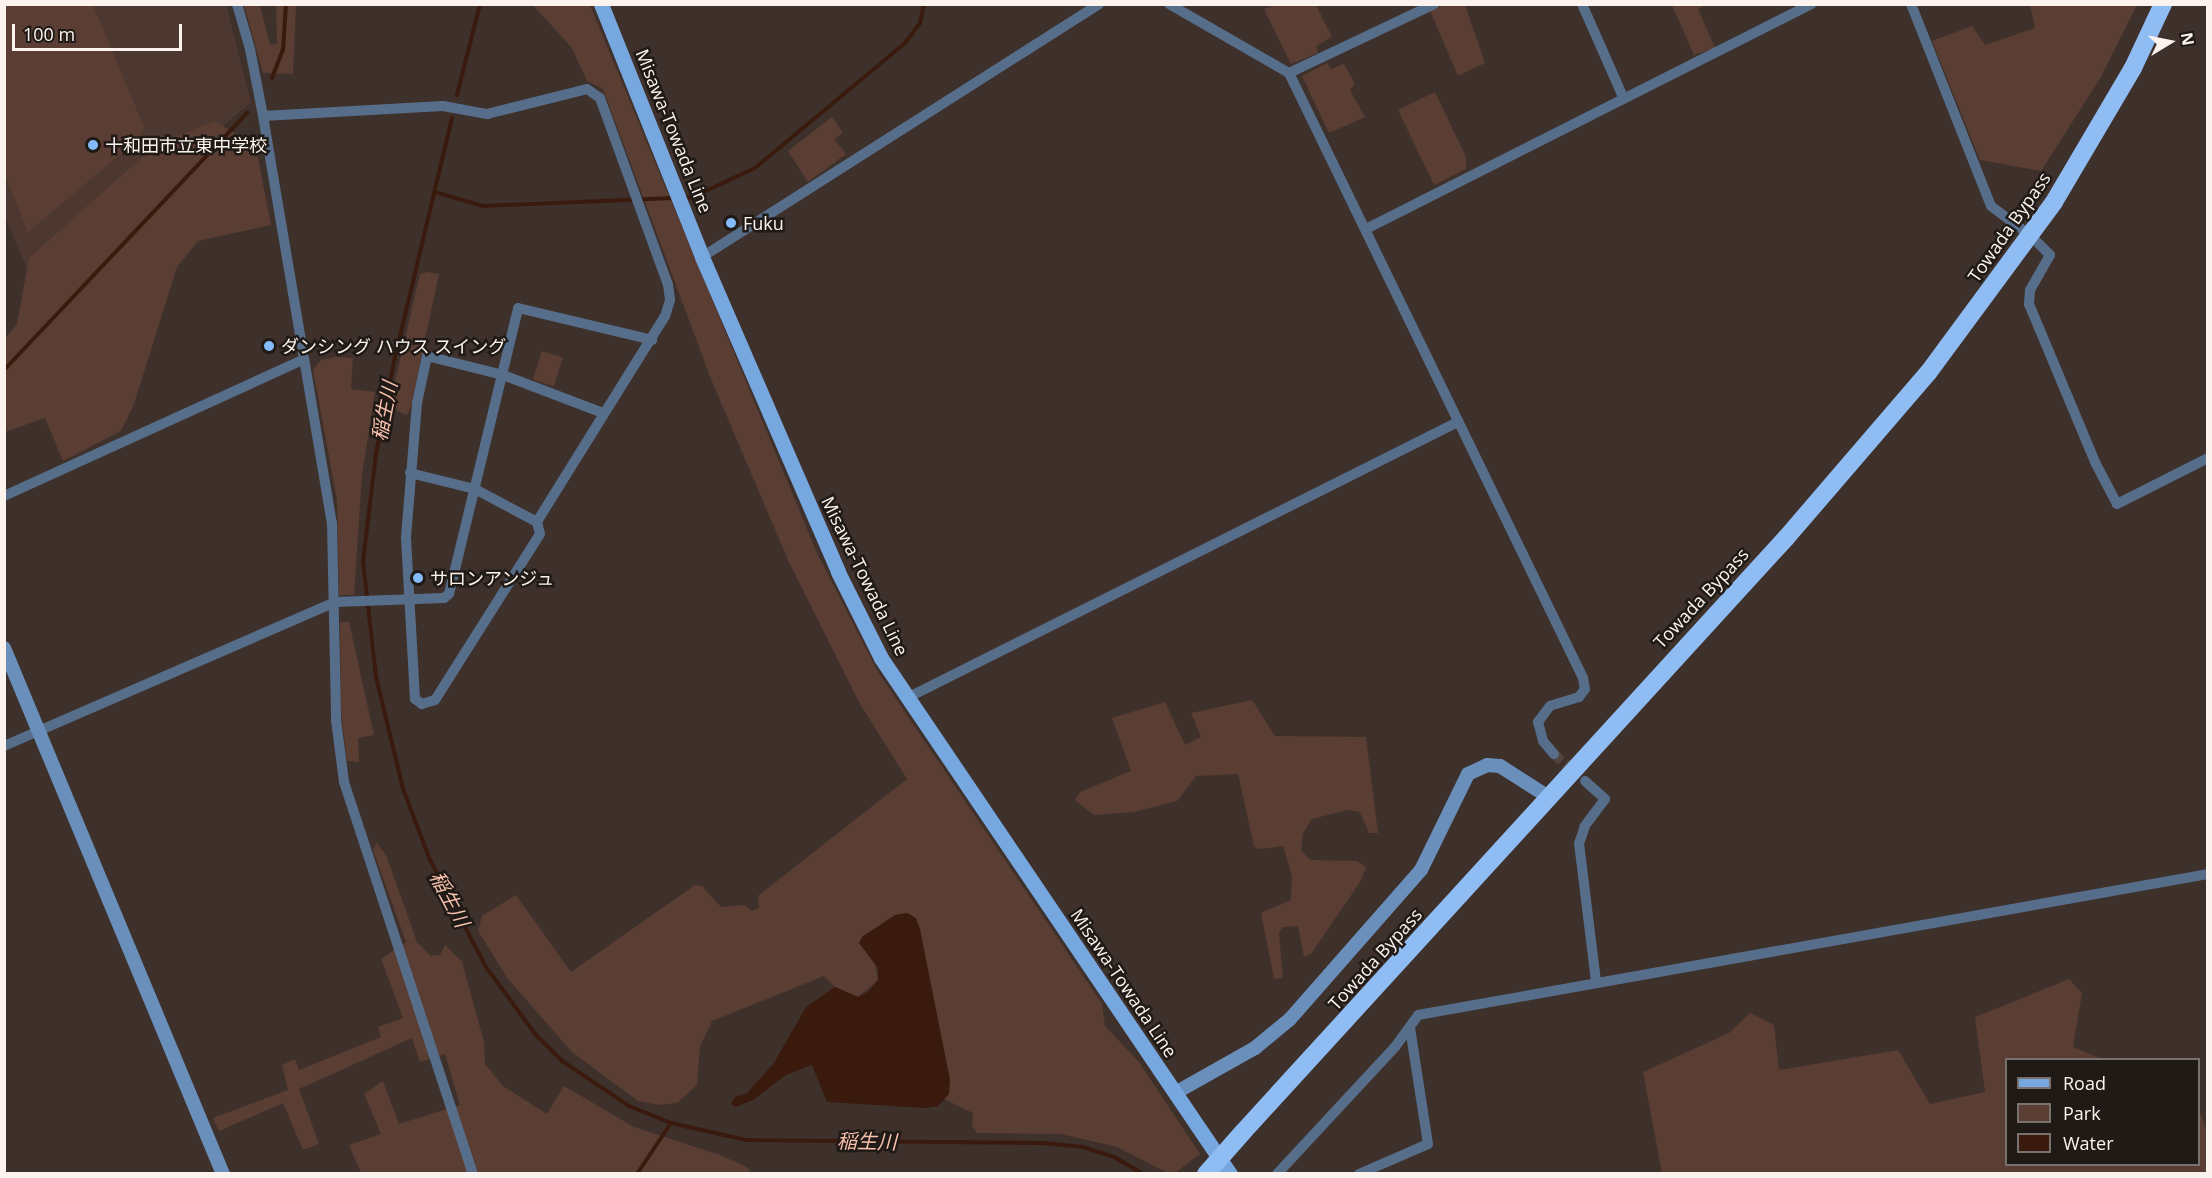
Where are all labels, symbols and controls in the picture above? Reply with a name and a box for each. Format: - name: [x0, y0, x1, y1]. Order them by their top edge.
- scale bar: [15, 12, 184, 50]
- north arrow: [2140, 12, 2200, 72]
- text: 100 m: [23, 22, 75, 46]
- text: N: [2176, 31, 2200, 47]
- street label: Misawa-Towada Line: [631, 46, 717, 216]
- place label: 十和田市立東中学校: [105, 134, 267, 156]
- marker: 十和田市立東中学校: [86, 138, 100, 152]
- street label: Towada Bypass: [1963, 168, 2055, 286]
- place label: Fuku: [743, 212, 784, 234]
- marker: Fuku: [724, 216, 738, 230]
- place label: ダンシング ハウス スイング: [281, 335, 506, 357]
- marker: ダンシング ハウス スイング: [262, 339, 276, 353]
- water label: 稲生川: [366, 379, 402, 443]
- street label: Misawa-Towada Line: [817, 493, 913, 659]
- street label: Towada Bypass: [1649, 543, 1753, 653]
- place label: サロンアンジュ: [430, 567, 556, 589]
- marker: サロンアンジュ: [411, 571, 425, 585]
- water label: 稲生川: [425, 867, 475, 931]
- street label: Towada Bypass: [1324, 904, 1426, 1014]
- street label: Misawa-Towada Line: [1066, 905, 1182, 1061]
- legend: [2005, 1058, 2200, 1166]
- text: Road: [2063, 1071, 2106, 1095]
- text: Park: [2063, 1101, 2101, 1125]
- water label: 稲生川: [837, 1128, 897, 1154]
- text: Water: [2063, 1131, 2114, 1155]

